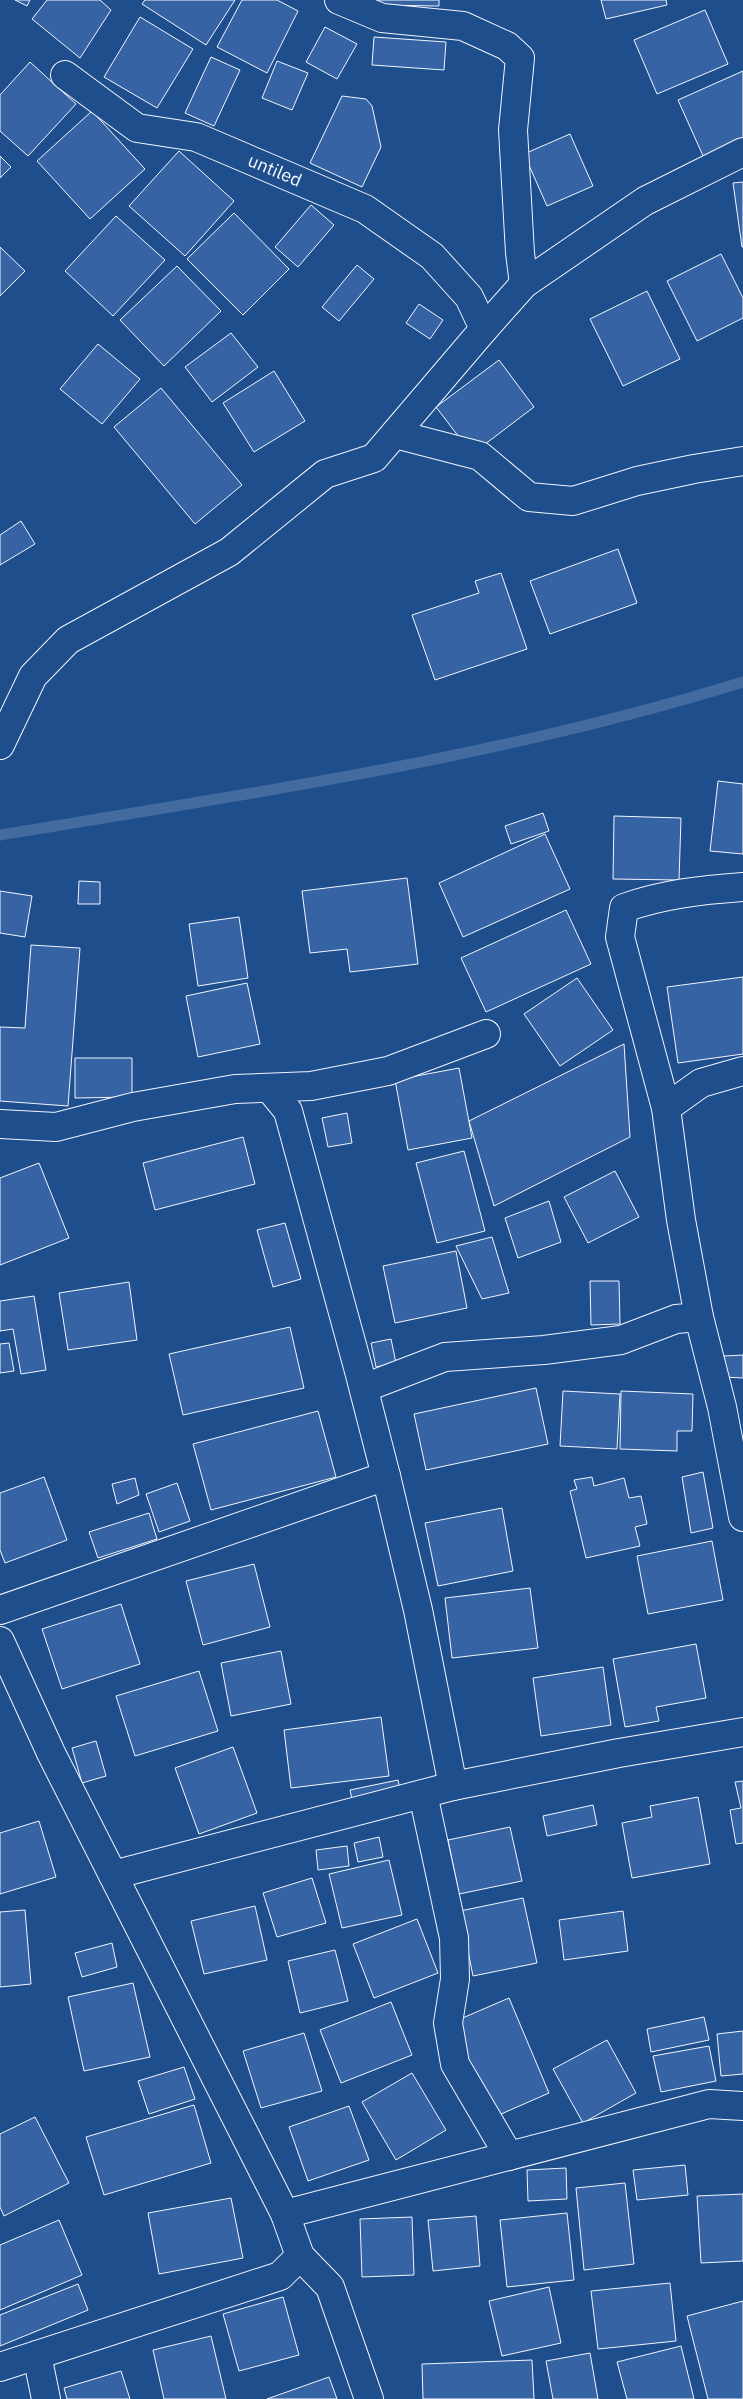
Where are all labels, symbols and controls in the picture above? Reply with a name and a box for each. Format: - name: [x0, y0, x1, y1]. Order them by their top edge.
- street label: untiled: [245, 148, 305, 192]

